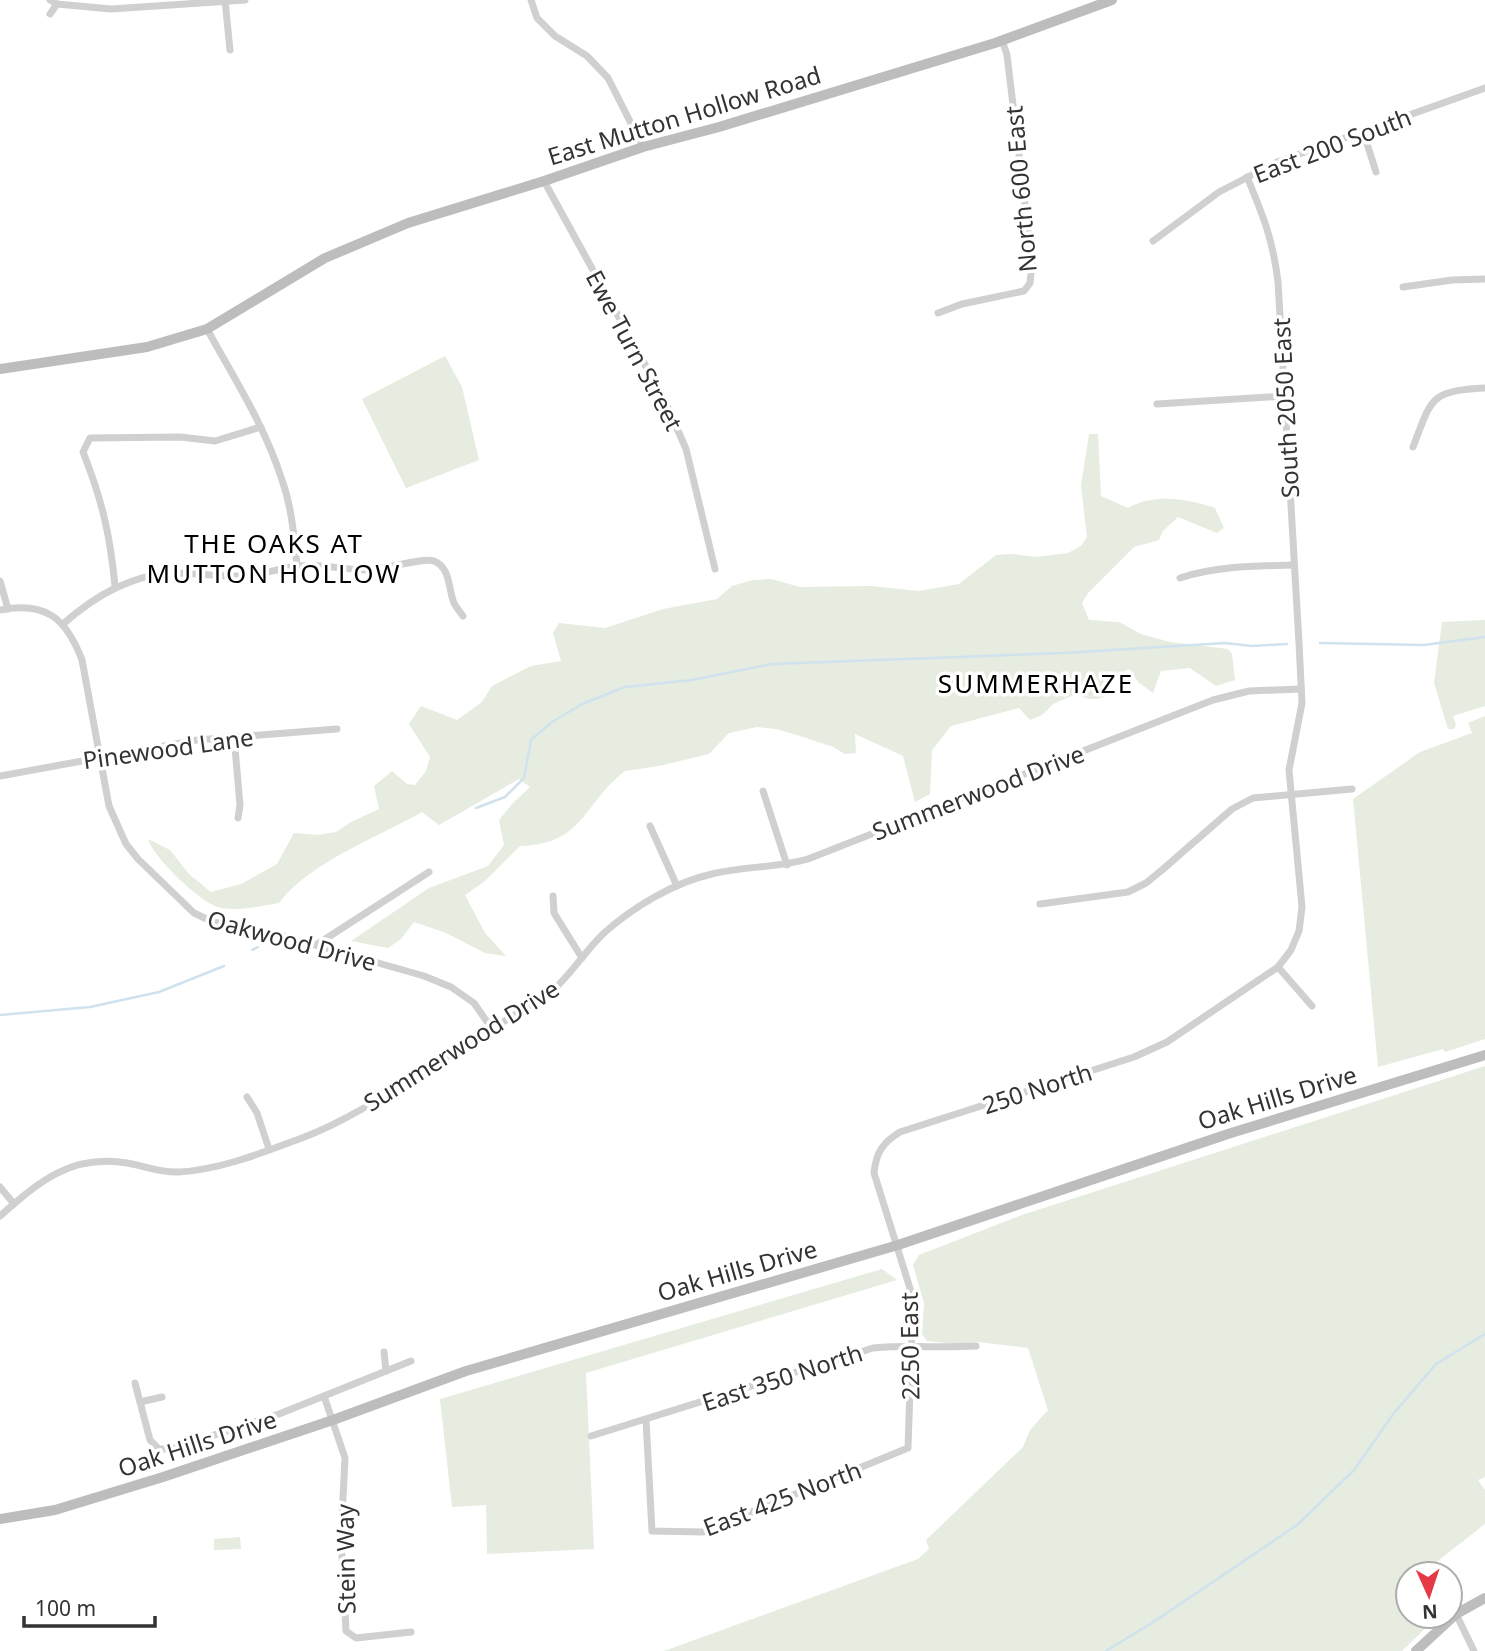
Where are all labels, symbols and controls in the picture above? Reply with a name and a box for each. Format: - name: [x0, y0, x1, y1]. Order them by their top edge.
- street label: East Mutton Hollow Road: [543, 58, 825, 172]
- street label: East 200 South: [1248, 100, 1416, 190]
- street label: North 600 East: [996, 104, 1044, 274]
- street label: Ewe Turn Street: [579, 264, 691, 436]
- street label: South 2050 East: [1264, 317, 1306, 499]
- district label: THE OAKS AT MUTTON HOLLOW: [147, 525, 401, 591]
- district label: SUMMERHAZE: [938, 665, 1134, 701]
- street label: Pinewood Lane: [81, 720, 255, 776]
- street label: Summerwood Drive: [867, 736, 1089, 848]
- street label: Oakwood Drive: [204, 902, 380, 978]
- street label: Summerwood Drive: [357, 971, 565, 1119]
- street label: 250 North: [978, 1055, 1096, 1121]
- street label: Oak Hills Drive: [1193, 1057, 1361, 1137]
- street label: Oak Hills Drive: [653, 1231, 821, 1309]
- street label: 2250 East: [892, 1291, 926, 1400]
- street label: East 350 North: [698, 1336, 866, 1418]
- street label: Oak Hills Drive: [114, 1402, 280, 1484]
- street label: East 425 North: [698, 1453, 866, 1543]
- street label: Stein Way: [328, 1503, 362, 1614]
- north arrow: [1394, 1560, 1464, 1630]
- scale bar: [24, 1584, 156, 1628]
- text: 100 m: [35, 1594, 96, 1622]
- text: N: [1421, 1599, 1438, 1625]

